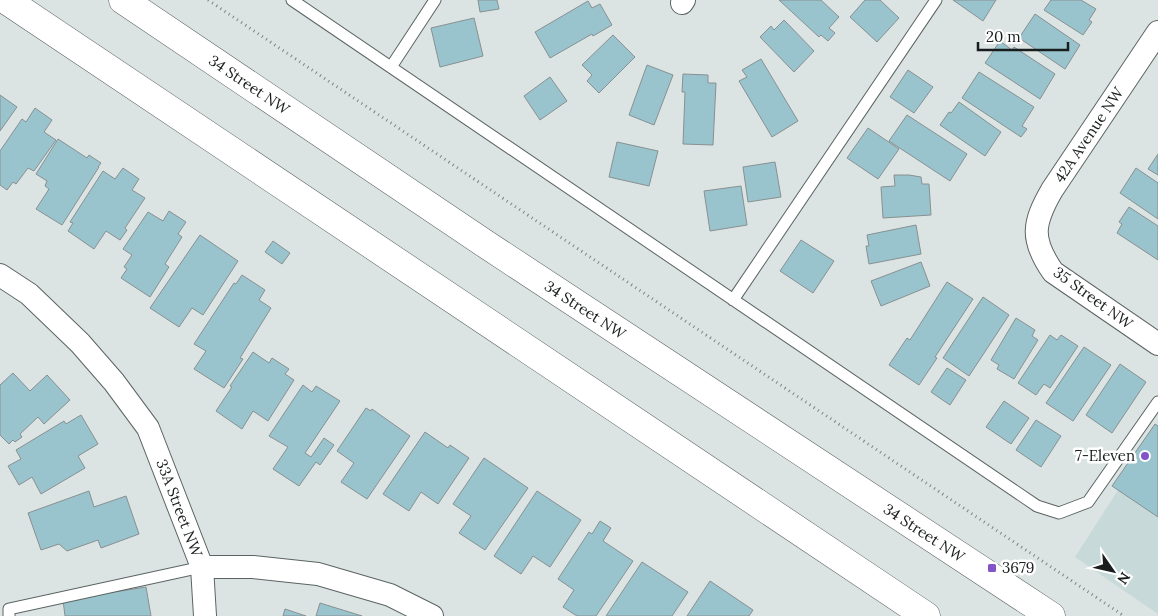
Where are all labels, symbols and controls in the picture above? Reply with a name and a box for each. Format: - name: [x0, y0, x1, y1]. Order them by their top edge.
- scale bar: [978, 20, 1068, 52]
- text: 20 m: [986, 27, 1021, 46]
- street label: 34 Street NW: [205, 51, 294, 119]
- street label: 42A Avenue NW: [1050, 83, 1128, 186]
- street label: 35 Street NW: [1050, 262, 1137, 333]
- street label: 34 Street NW: [541, 276, 630, 344]
- place label: 7-Eleven: [1075, 446, 1135, 465]
- marker: 7-Eleven: [1139, 450, 1151, 462]
- street label: 33A Street NW: [152, 456, 207, 560]
- street label: 34 Street NW: [880, 499, 969, 567]
- north arrow: [1088, 546, 1138, 596]
- place label: 3679: [1002, 558, 1035, 577]
- marker: 3679: [986, 562, 998, 574]
- text: N: [1113, 569, 1134, 588]

